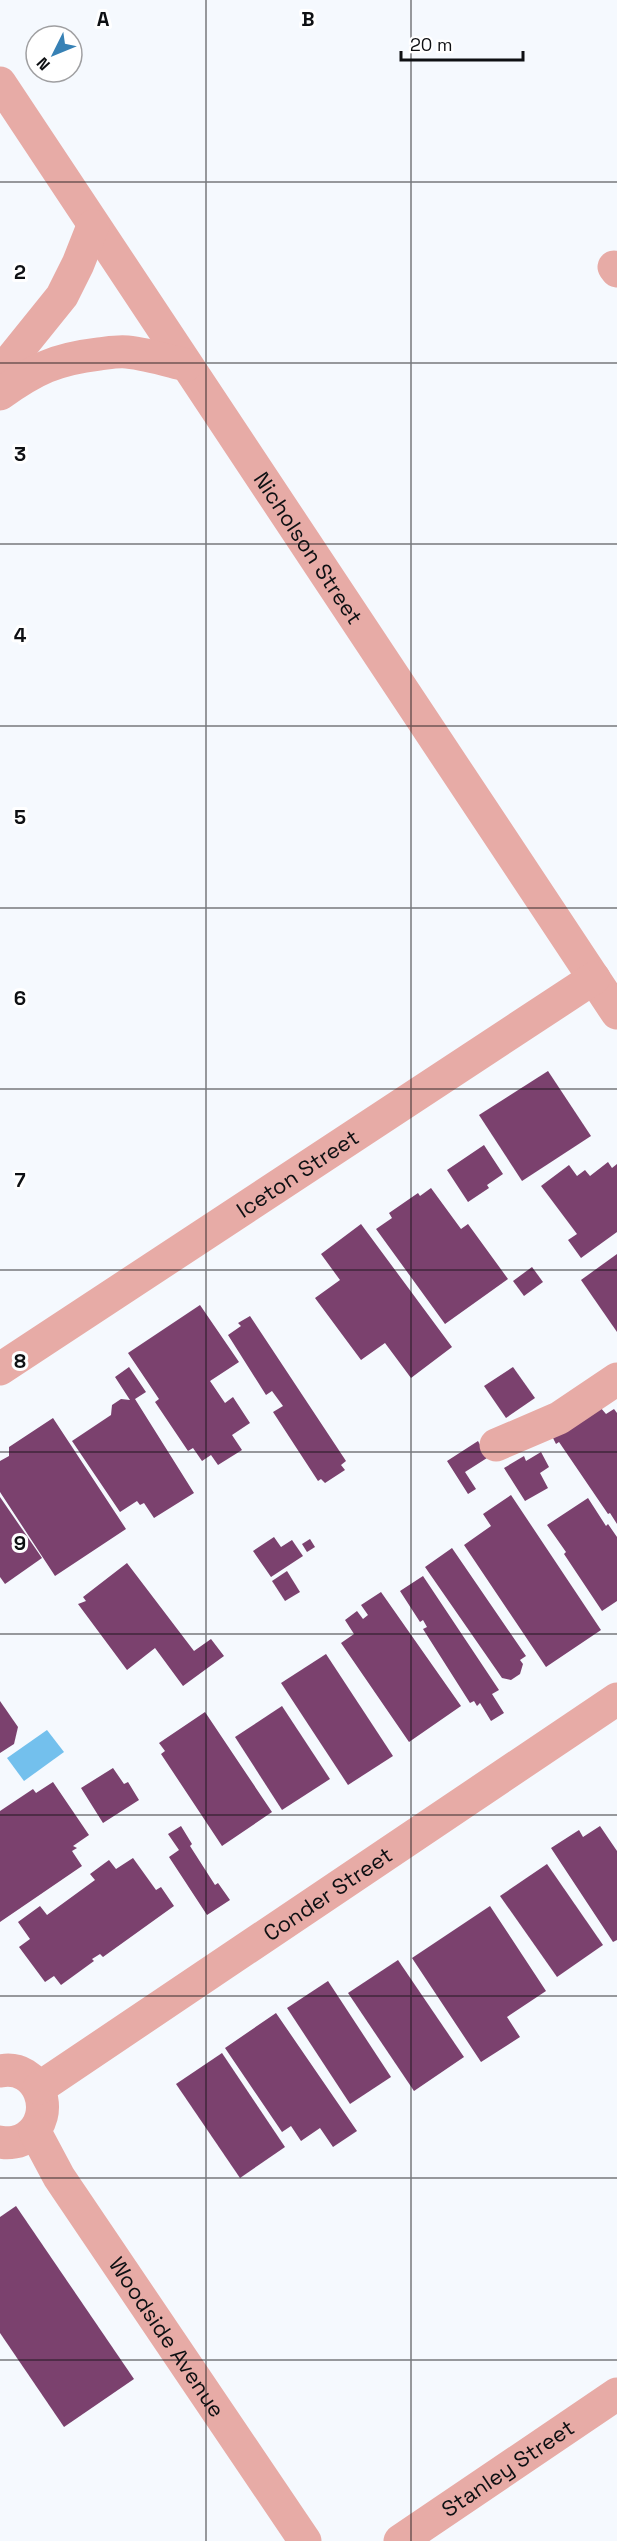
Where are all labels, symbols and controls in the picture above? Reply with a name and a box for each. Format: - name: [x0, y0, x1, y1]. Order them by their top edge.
- text: A: [97, 6, 110, 32]
- text: B: [301, 6, 315, 32]
- north arrow: [24, 24, 84, 84]
- scale bar: [401, 24, 522, 62]
- text: 20 m: [410, 33, 453, 56]
- text: N: [32, 53, 55, 75]
- text: 2: [14, 259, 26, 285]
- text: 3: [14, 441, 26, 467]
- street label: Nicholson Street: [248, 466, 369, 630]
- text: 4: [14, 622, 27, 648]
- text: 5: [14, 804, 26, 830]
- text: 6: [14, 985, 26, 1011]
- street label: Iceton Street: [231, 1123, 364, 1224]
- text: 7: [14, 1167, 26, 1193]
- text: 8: [14, 1348, 26, 1374]
- text: 9: [14, 1530, 26, 1556]
- street label: Conder Street: [258, 1840, 398, 1947]
- street label: Woodside Avenue: [103, 2251, 231, 2422]
- street label: Stanley Street: [436, 2413, 579, 2523]

